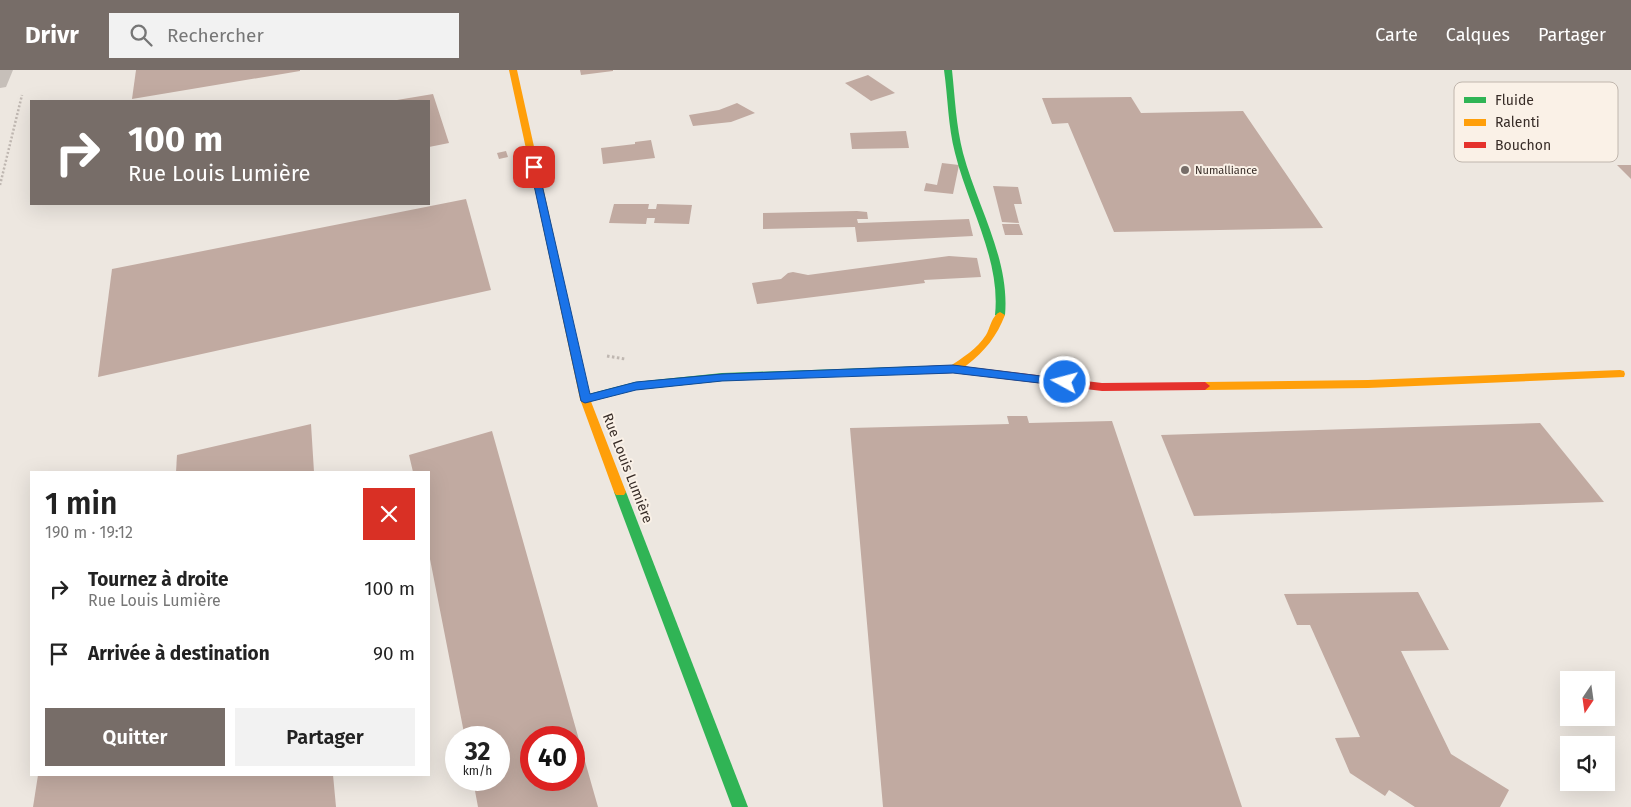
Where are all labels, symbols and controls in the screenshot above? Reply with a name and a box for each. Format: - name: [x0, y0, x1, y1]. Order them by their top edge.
- search box: [109, 13, 459, 58]
- text: Drivr: [25, 21, 79, 49]
- icon: search: [127, 21, 155, 49]
- text: Rechercher: [167, 24, 264, 47]
- text: Carte: [1375, 24, 1418, 46]
- text: Calques: [1446, 24, 1510, 46]
- text: Partager: [1538, 24, 1606, 46]
- legend: [1454, 82, 1618, 162]
- text: Fluide: [1495, 92, 1534, 109]
- text: Ralenti: [1495, 114, 1540, 131]
- text: 100 m: [128, 118, 223, 160]
- icon: right: [45, 120, 110, 185]
- text: Bouchon: [1495, 137, 1551, 154]
- pin: [513, 146, 555, 188]
- icon: arrive: [520, 153, 548, 181]
- text: Rue Louis Lumière: [128, 160, 311, 187]
- marker: Numalliance: [1179, 164, 1191, 176]
- place label: Numalliance: [1195, 164, 1257, 177]
- position arrow: [1038, 355, 1090, 407]
- street label: Rue Louis Lumière: [599, 411, 656, 525]
- text: 1 min: [45, 486, 117, 522]
- button: close: [363, 488, 415, 540]
- text: 190 m · 19:12: [45, 523, 133, 542]
- text: Tournez à droite: [88, 568, 229, 591]
- icon: right: [45, 575, 73, 603]
- text: 100 m: [364, 577, 415, 600]
- text: Rue Louis Lumière: [88, 591, 221, 610]
- icon: arrive: [45, 640, 73, 668]
- text: Arrivée à destination: [88, 642, 270, 665]
- text: 90 m: [373, 642, 415, 665]
- north arrow: [1560, 671, 1615, 726]
- map controls: [1560, 671, 1615, 791]
- button: Quitter: [45, 708, 225, 766]
- button: Partager: [235, 708, 415, 766]
- speed limit sign: 40: [520, 726, 585, 791]
- button: sound: [1560, 736, 1615, 791]
- text: 32: [465, 737, 490, 767]
- text: km/h: [463, 764, 492, 778]

